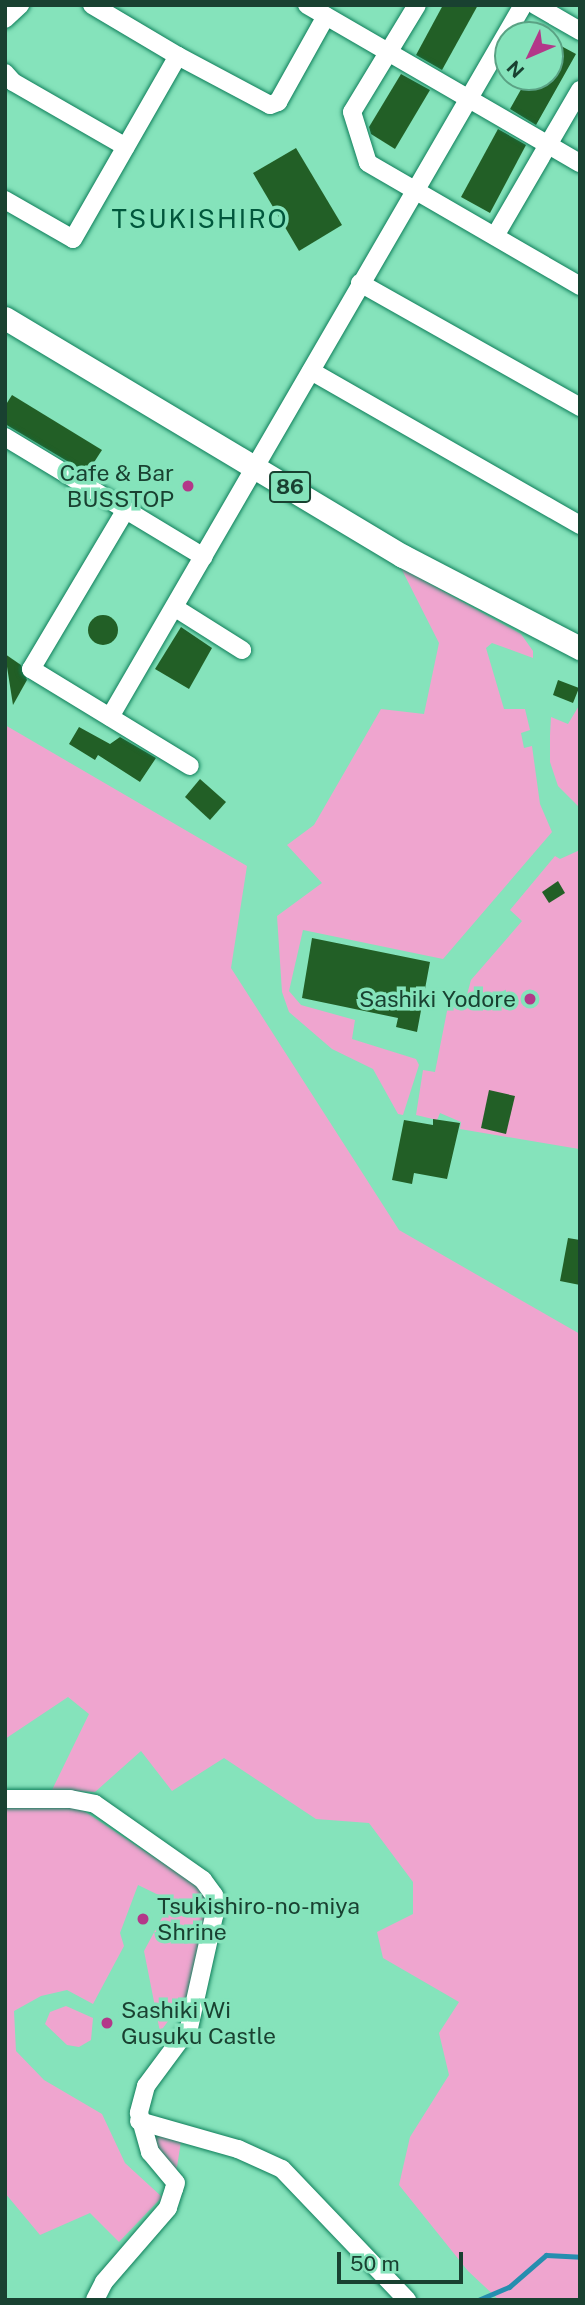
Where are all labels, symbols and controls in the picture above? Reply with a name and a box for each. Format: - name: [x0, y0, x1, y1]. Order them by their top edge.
- north arrow: [494, 21, 564, 91]
- text: N: [502, 56, 528, 82]
- district label: TSUKISHIRO: [113, 203, 287, 235]
- place label: Cafe & Bar BUSSTOP: [59, 459, 174, 513]
- road number: 86: [269, 470, 311, 504]
- marker: Cafe & Bar BUSSTOP: [180, 478, 196, 494]
- place label: Sashiki Yodore: [359, 985, 516, 1013]
- marker: Sashiki Yodore: [522, 991, 538, 1007]
- place label: Tsukishiro-no-miya Shrine: [157, 1892, 360, 1946]
- marker: Tsukishiro-no-miya Shrine: [135, 1911, 151, 1927]
- place label: Sashiki Wi Gusuku Castle: [121, 1996, 276, 2050]
- marker: Sashiki Wi Gusuku Castle: [99, 2015, 115, 2031]
- scale bar: [340, 2238, 466, 2282]
- text: 50 m: [350, 2251, 400, 2276]

